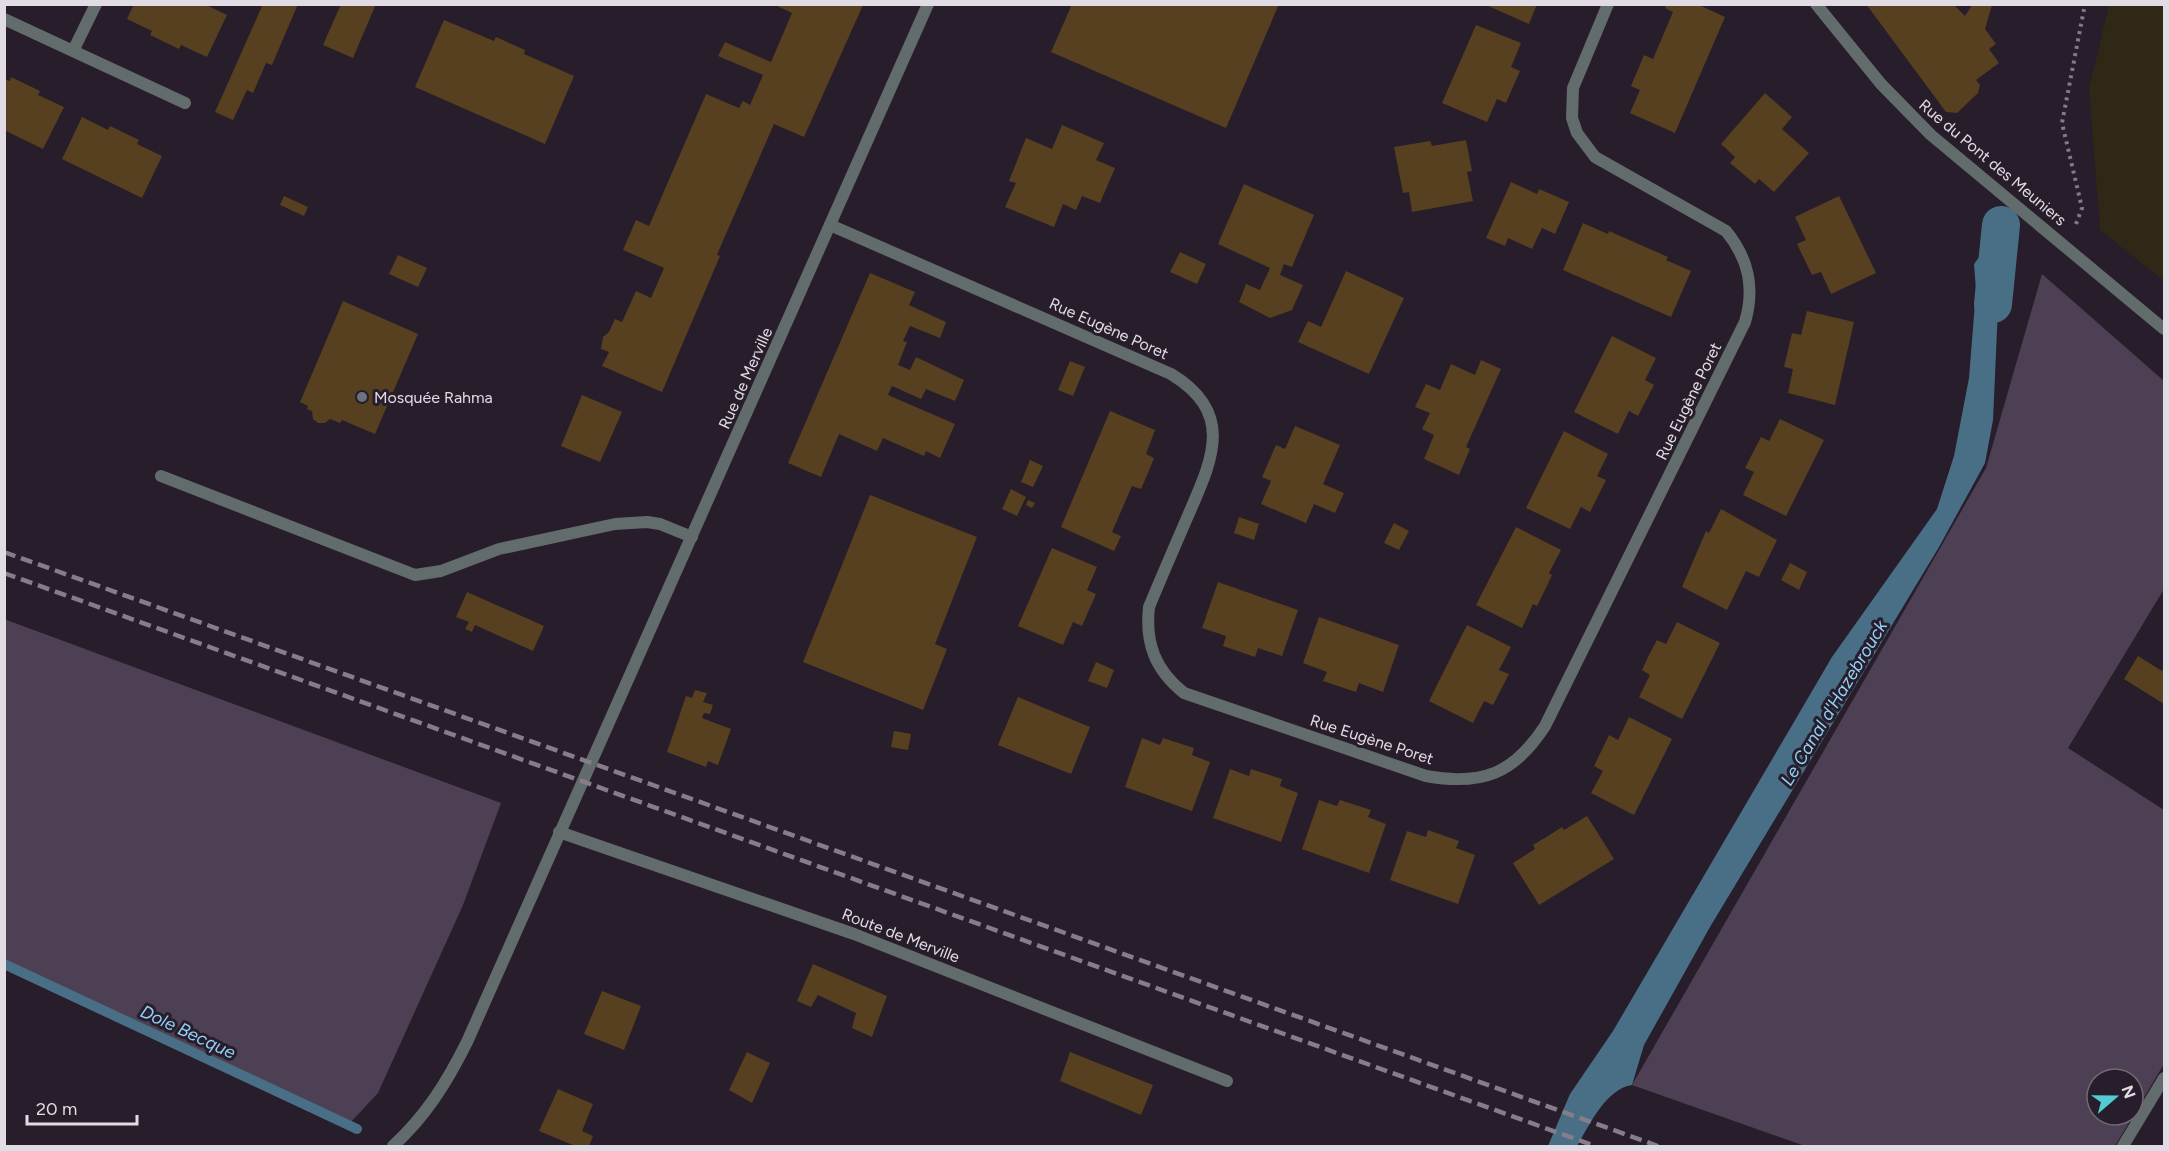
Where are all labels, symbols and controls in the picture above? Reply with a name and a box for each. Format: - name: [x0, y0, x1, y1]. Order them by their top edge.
- street label: Rue du Pont des Meuniers: [1915, 95, 2070, 229]
- street label: Rue Eugène Poret: [1046, 294, 1171, 363]
- street label: Rue de Merville: [715, 324, 776, 432]
- street label: Rue Eugène Poret: [1652, 339, 1725, 463]
- place label: Mosquée Rahma: [374, 388, 493, 407]
- marker: Mosquée Rahma: [355, 390, 369, 404]
- water label: Le Canal d'Hazebrouck: [1776, 615, 1893, 790]
- street label: Rue Eugène Poret: [1308, 711, 1436, 768]
- street label: Route de Merville: [839, 904, 963, 967]
- water label: Dole Becque: [137, 1000, 239, 1064]
- north arrow: [2085, 1067, 2145, 1127]
- text: N: [2118, 1083, 2140, 1101]
- scale bar: [27, 1088, 136, 1126]
- text: 20 m: [36, 1098, 77, 1120]

